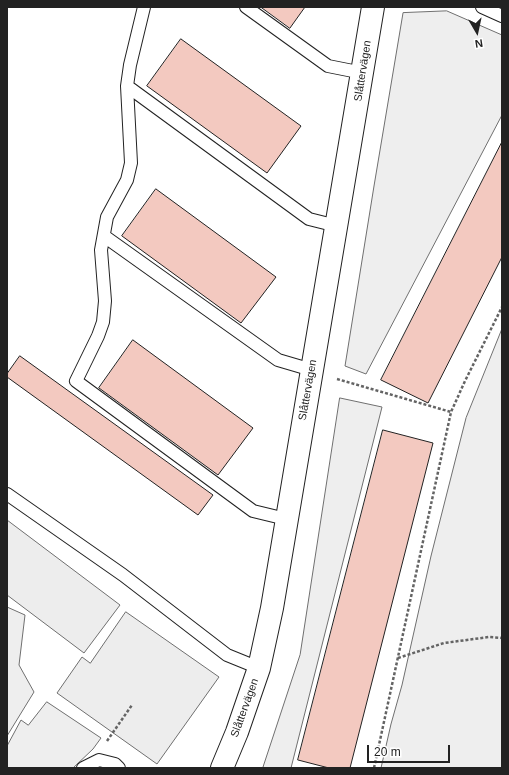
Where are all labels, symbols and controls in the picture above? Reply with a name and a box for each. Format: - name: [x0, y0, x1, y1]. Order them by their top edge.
- north arrow: [457, 12, 497, 52]
- text: N: [474, 37, 484, 50]
- street label: Slåttervägen: [352, 39, 374, 103]
- street label: Slåttervägen: [296, 358, 320, 422]
- street label: Slåttervägen: [228, 677, 262, 739]
- scale bar: [369, 737, 452, 763]
- text: 20 m: [374, 745, 401, 759]

